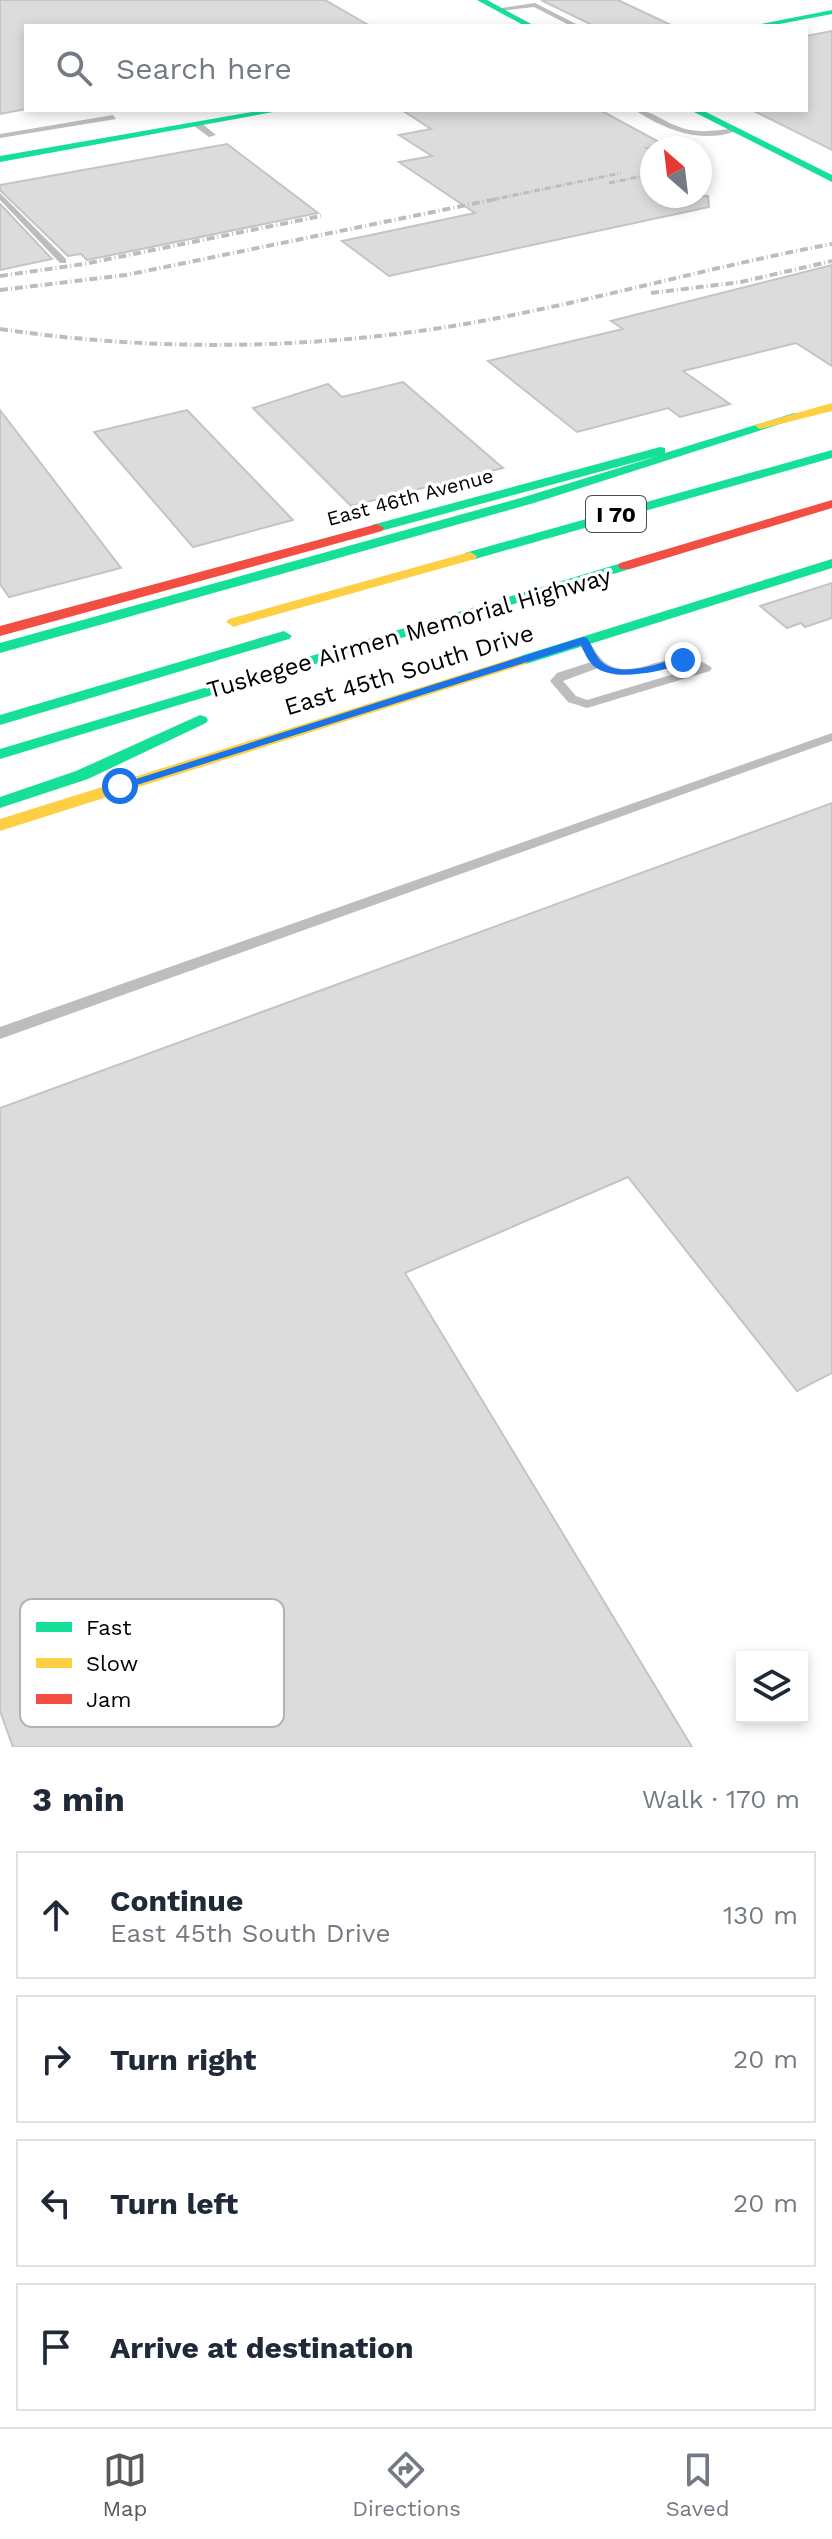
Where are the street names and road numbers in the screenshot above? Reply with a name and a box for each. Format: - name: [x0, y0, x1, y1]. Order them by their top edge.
- street label: East 46th Avenue: [324, 463, 496, 531]
- road number: I 70: [586, 496, 646, 532]
- street label: Tuskegee Airmen Memorial Highway: [204, 562, 615, 704]
- street label: East 45th South Drive: [281, 619, 537, 721]

